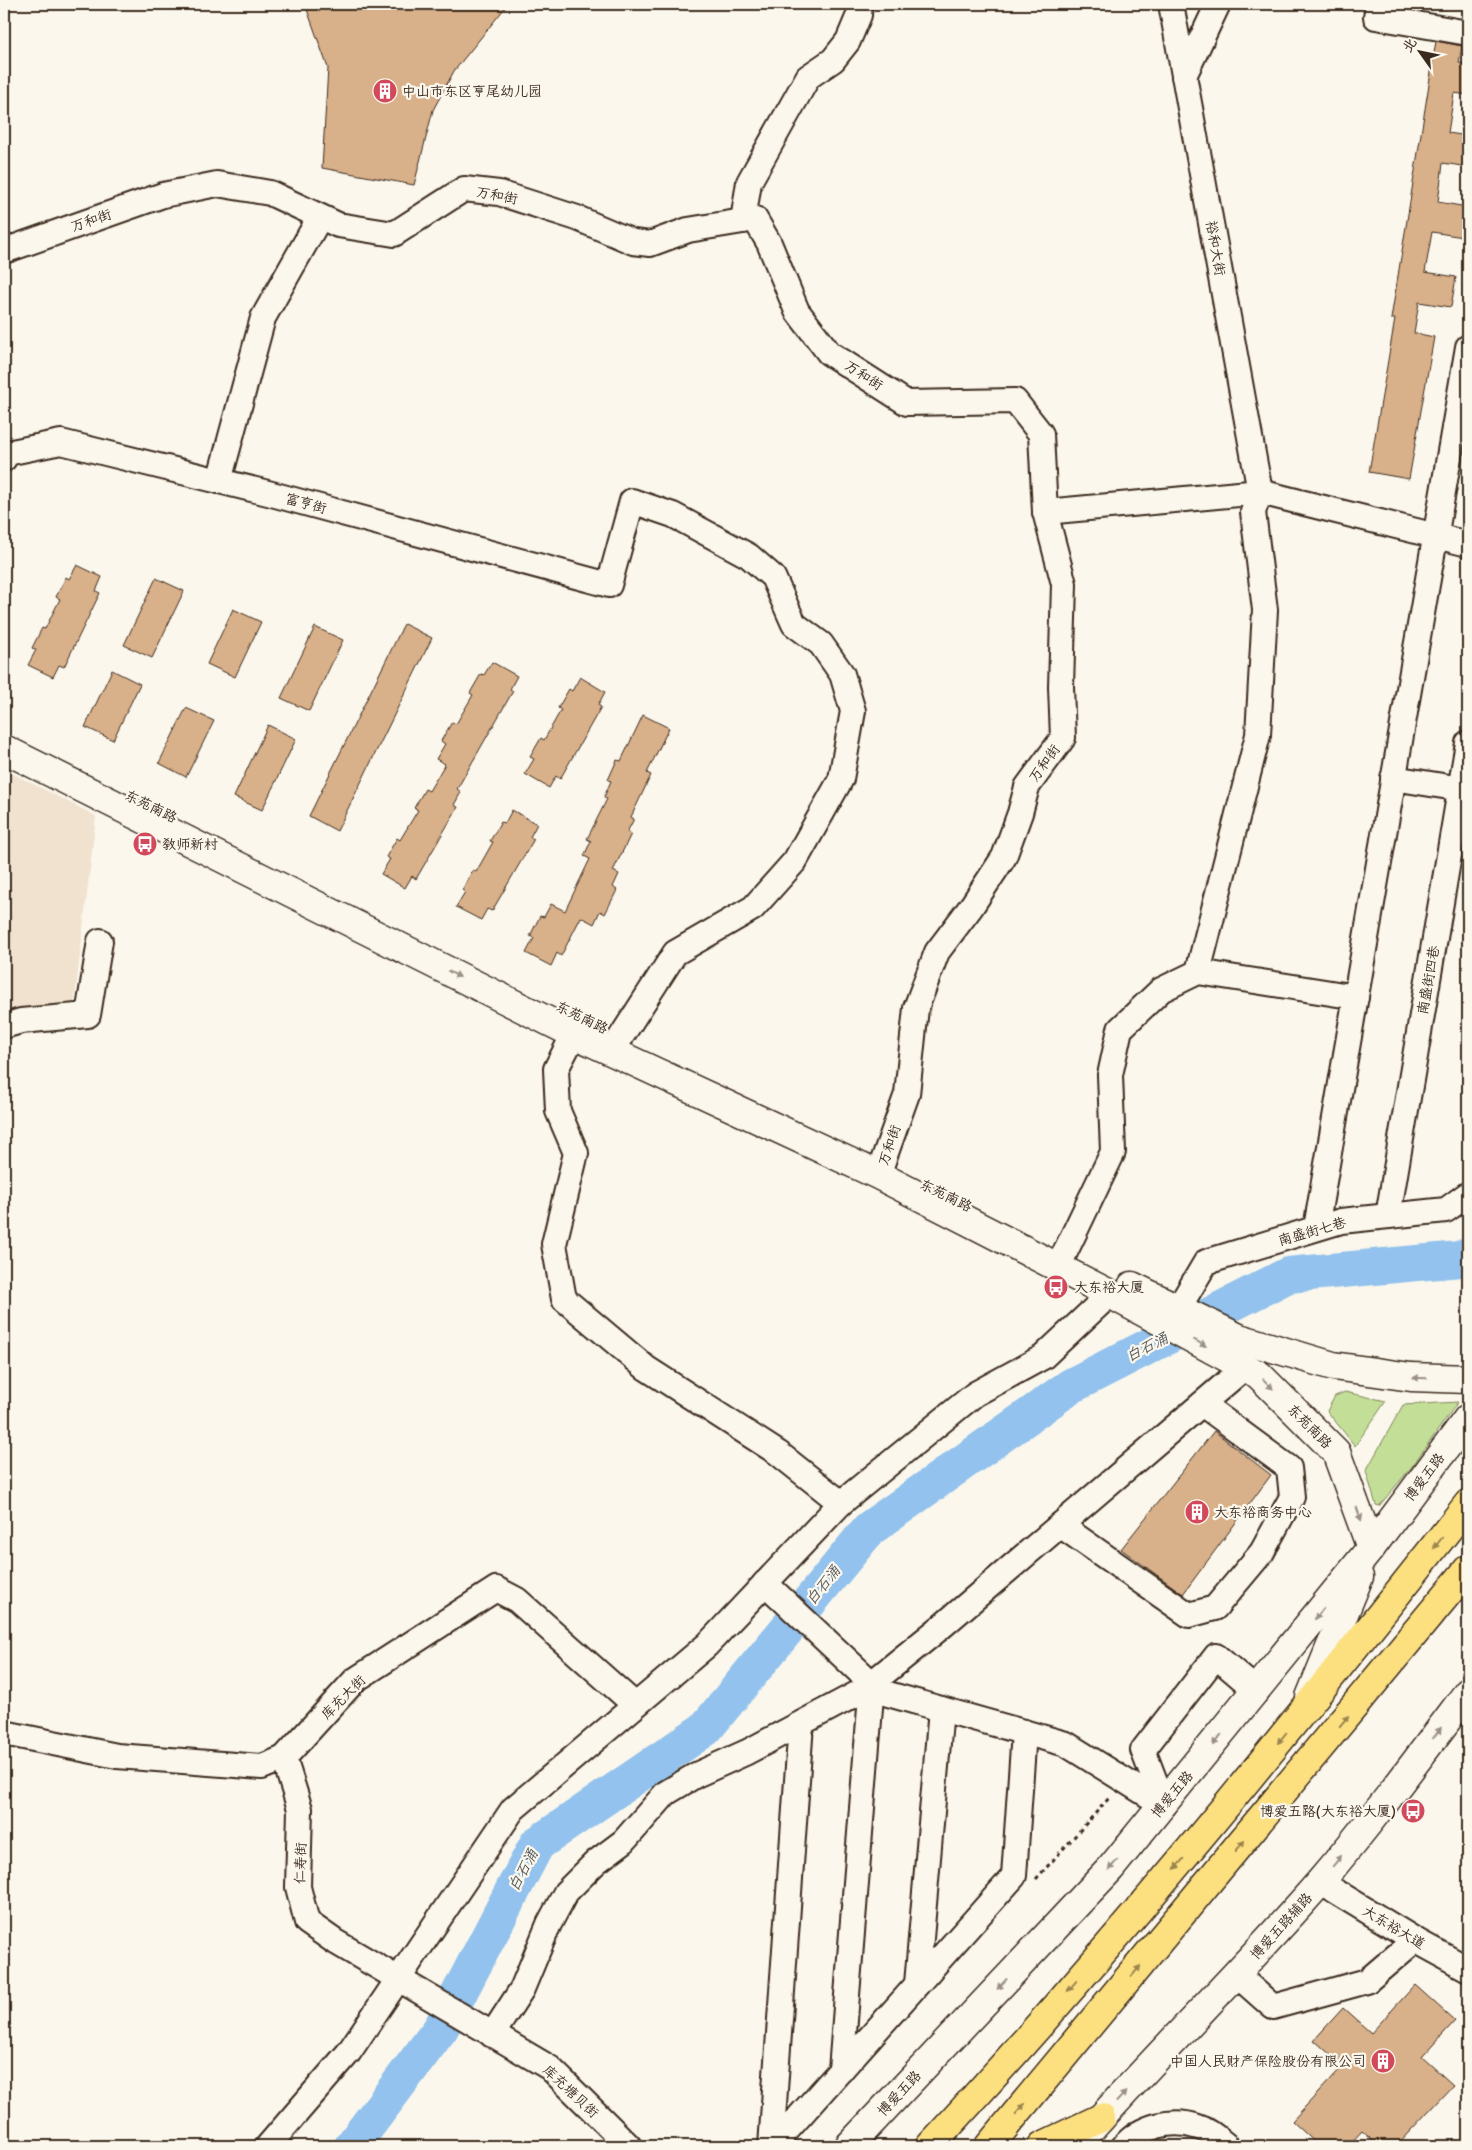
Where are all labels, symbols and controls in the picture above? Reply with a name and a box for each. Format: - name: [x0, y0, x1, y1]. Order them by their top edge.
- north arrow: [1394, 28, 1444, 78]
- text: 北: [1399, 35, 1420, 56]
- building icon: 中山市东区亨尾幼儿园: [372, 78, 398, 104]
- place label: 中山市东区亨尾幼儿园: [402, 83, 542, 100]
- street label: 万和街: [475, 183, 519, 208]
- street label: 万和街: [69, 206, 114, 235]
- street label: 裕和大街: [1202, 219, 1229, 277]
- street label: 万和街: [841, 357, 886, 394]
- street label: 富亨街: [283, 490, 328, 517]
- street label: 万和街: [1025, 741, 1064, 785]
- street label: 东苑南路: [122, 787, 180, 826]
- bus stop icon: 教师新村: [132, 831, 158, 857]
- place label: 教师新村: [162, 836, 218, 853]
- street label: 南盛街四巷: [1414, 943, 1443, 1016]
- one-way arrow: [447, 970, 462, 978]
- street label: 东苑南路: [553, 998, 611, 1037]
- street label: 万和街: [875, 1123, 904, 1168]
- street label: 东苑南路: [917, 1176, 975, 1215]
- street label: 南盛街七巷: [1276, 1213, 1349, 1249]
- bus stop icon: 大东裕大厦: [1043, 1274, 1069, 1300]
- place label: 大东裕大厦: [1074, 1279, 1144, 1296]
- water label: 白石涌: [1123, 1328, 1172, 1366]
- one-way arrow: [1193, 1338, 1206, 1347]
- one-way arrow: [1411, 1373, 1427, 1381]
- one-way arrow: [1262, 1377, 1274, 1389]
- street label: 东苑南路: [1284, 1401, 1335, 1452]
- street label: 博爱五路: [1401, 1450, 1448, 1505]
- building icon: 大东裕商务中心: [1184, 1499, 1210, 1525]
- place label: 大东裕商务中心: [1214, 1504, 1312, 1521]
- one-way arrow: [1355, 1507, 1363, 1522]
- one-way arrow: [1433, 1536, 1443, 1550]
- water label: 白石涌: [802, 1561, 846, 1609]
- one-way arrow: [1313, 1607, 1324, 1620]
- street label: 库充大街: [318, 1672, 369, 1723]
- one-way arrow: [1338, 1715, 1349, 1727]
- one-way arrow: [1432, 1726, 1442, 1740]
- one-way arrow: [1277, 1732, 1288, 1745]
- one-way arrow: [1211, 1733, 1222, 1746]
- street label: 博爱五路: [1148, 1767, 1197, 1821]
- bus stop icon: 博爱五路(大东裕大厦): [1400, 1798, 1426, 1824]
- place label: 博爱五路(大东裕大厦): [1260, 1803, 1396, 1820]
- one-way arrow: [1235, 1840, 1246, 1853]
- street label: 仁寿街: [291, 1842, 310, 1884]
- water label: 白石涌: [504, 1845, 543, 1895]
- one-way arrow: [1331, 1855, 1342, 1868]
- one-way arrow: [1173, 1857, 1185, 1869]
- one-way arrow: [1107, 1859, 1119, 1871]
- street label: 博爱五路辅路: [1247, 1889, 1316, 1963]
- street label: 大东裕大道: [1359, 1902, 1428, 1953]
- one-way arrow: [1130, 1965, 1141, 1977]
- one-way arrow: [996, 1977, 1008, 1989]
- one-way arrow: [1067, 1980, 1078, 1993]
- building icon: 中国人民财产保险股份有限公司: [1370, 2048, 1396, 2074]
- place label: 中国人民财产保险股份有限公司: [1170, 2053, 1366, 2070]
- street label: 库充塘贝街: [539, 2061, 602, 2121]
- street label: 博爱五路: [874, 2067, 925, 2120]
- one-way arrow: [1115, 2091, 1127, 2103]
- one-way arrow: [1015, 2103, 1026, 2116]

